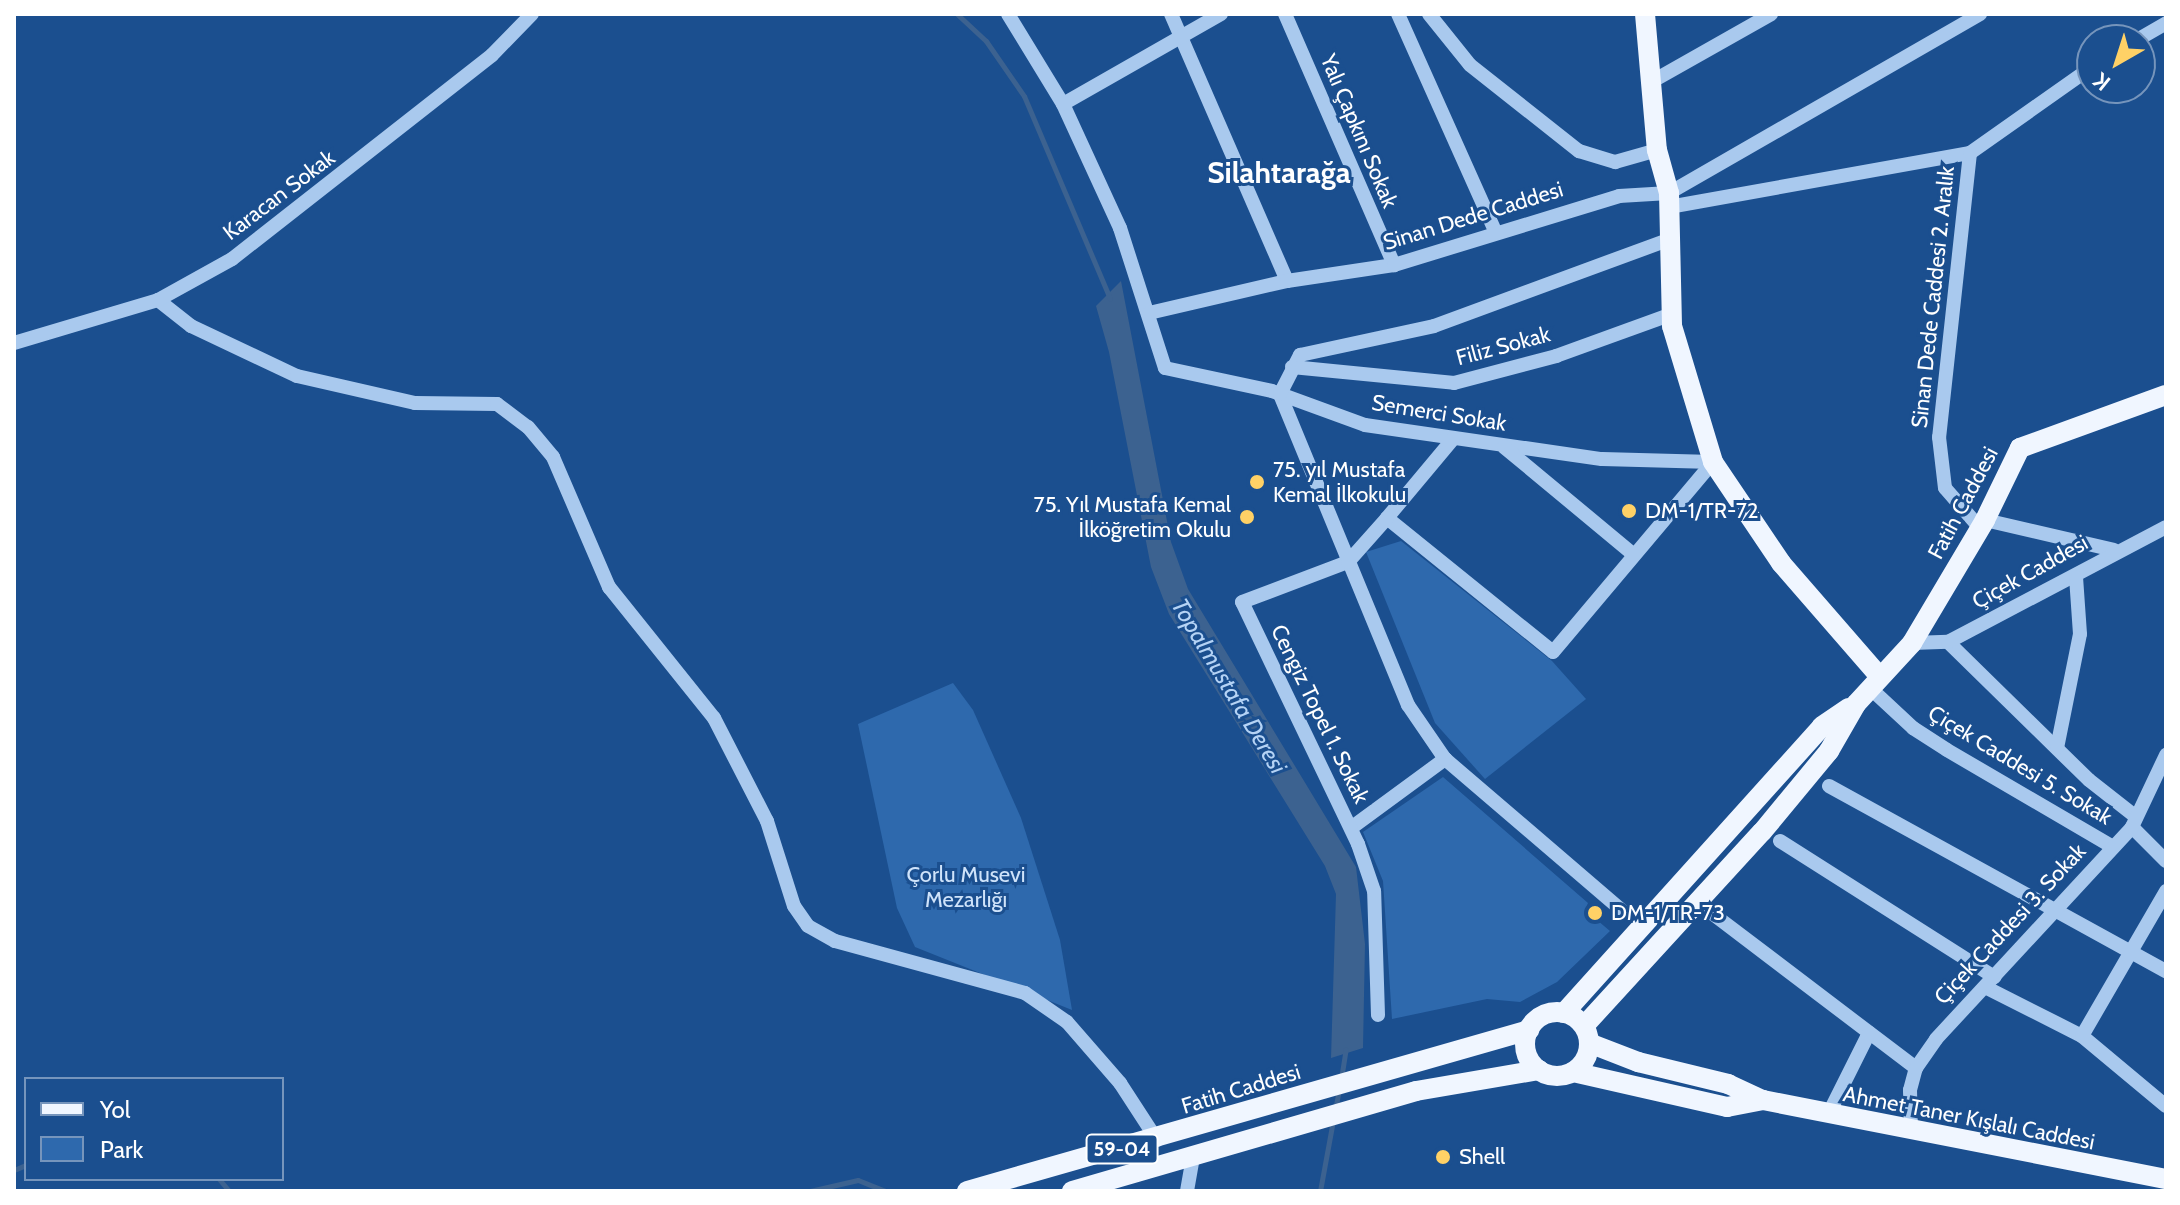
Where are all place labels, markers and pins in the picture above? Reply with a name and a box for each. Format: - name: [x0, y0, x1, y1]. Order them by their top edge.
- place label: 75. yıl Mustafa Kemal İlkokulu: [1273, 456, 1406, 508]
- marker: 75. yıl Mustafa Kemal İlkokulu: [1248, 473, 1266, 491]
- place label: 75. Yıl Mustafa Kemal İlköğretim Okulu: [1034, 491, 1231, 542]
- place label: DM-1/TR-72: [1645, 498, 1758, 524]
- marker: DM-1/TR-72: [1620, 502, 1638, 520]
- marker: 75. Yıl Mustafa Kemal İlköğretim Okulu: [1238, 508, 1256, 526]
- place label: DM-1/TR-73: [1611, 900, 1725, 926]
- marker: DM-1/TR-73: [1586, 904, 1604, 922]
- place label: Shell: [1459, 1144, 1505, 1170]
- marker: Shell: [1434, 1148, 1452, 1166]

